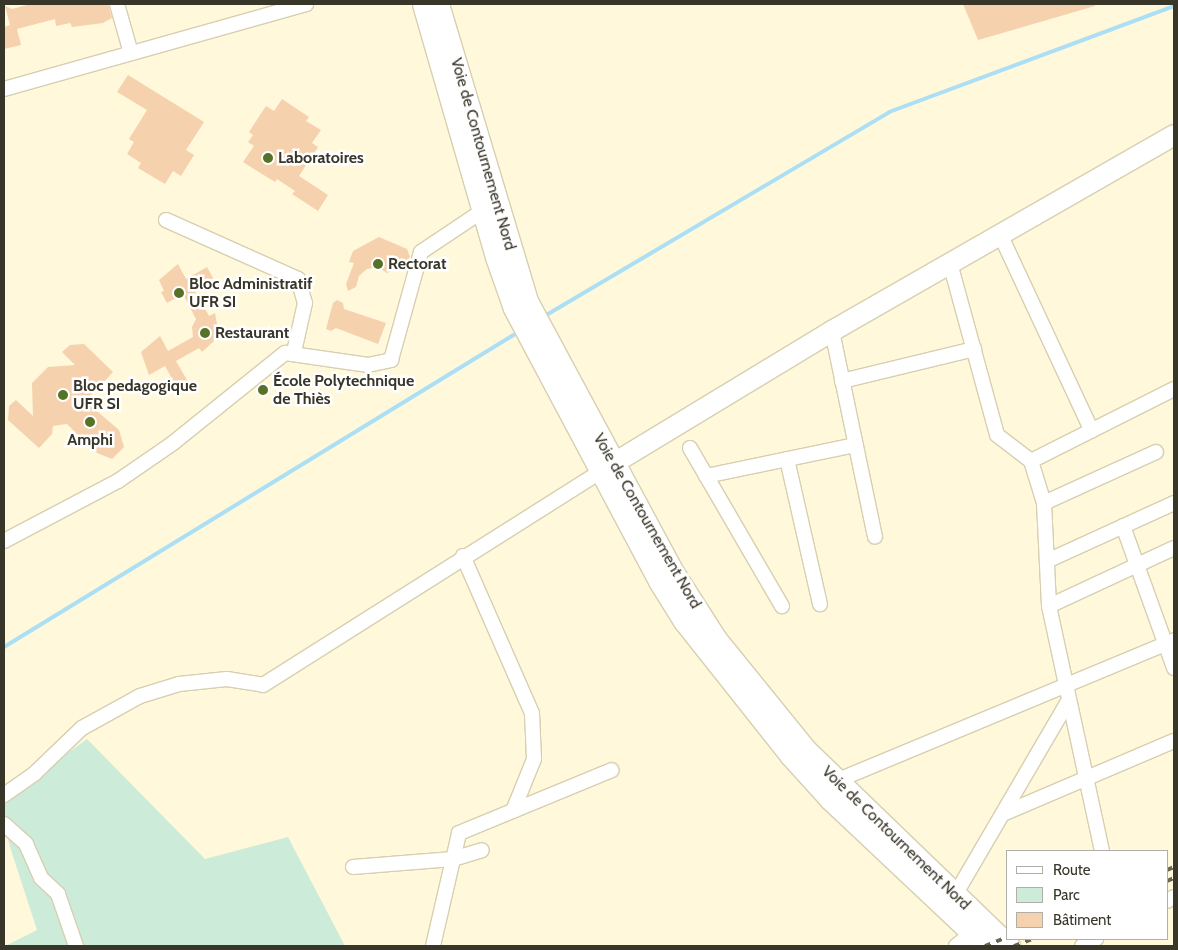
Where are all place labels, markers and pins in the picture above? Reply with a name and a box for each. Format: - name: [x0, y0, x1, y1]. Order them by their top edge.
- place label: Laboratoires: [278, 148, 364, 168]
- marker: Laboratoires: [262, 152, 274, 164]
- place label: Rectorat: [388, 254, 446, 274]
- marker: Rectorat: [372, 258, 384, 270]
- place label: Bloc Administratif UFR SI: [189, 274, 312, 312]
- marker: Bloc Administratif UFR SI: [173, 287, 185, 299]
- place label: Restaurant: [215, 323, 289, 343]
- marker: Restaurant: [199, 327, 211, 339]
- place label: École Polytechnique de Thiès: [273, 371, 414, 409]
- place label: Bloc pedagogique UFR SI: [73, 376, 197, 414]
- marker: École Polytechnique de Thiès: [257, 384, 269, 396]
- marker: Bloc pedagogique UFR SI: [57, 389, 69, 401]
- marker: Amphi: [84, 416, 96, 428]
- place label: Amphi: [67, 430, 113, 450]

